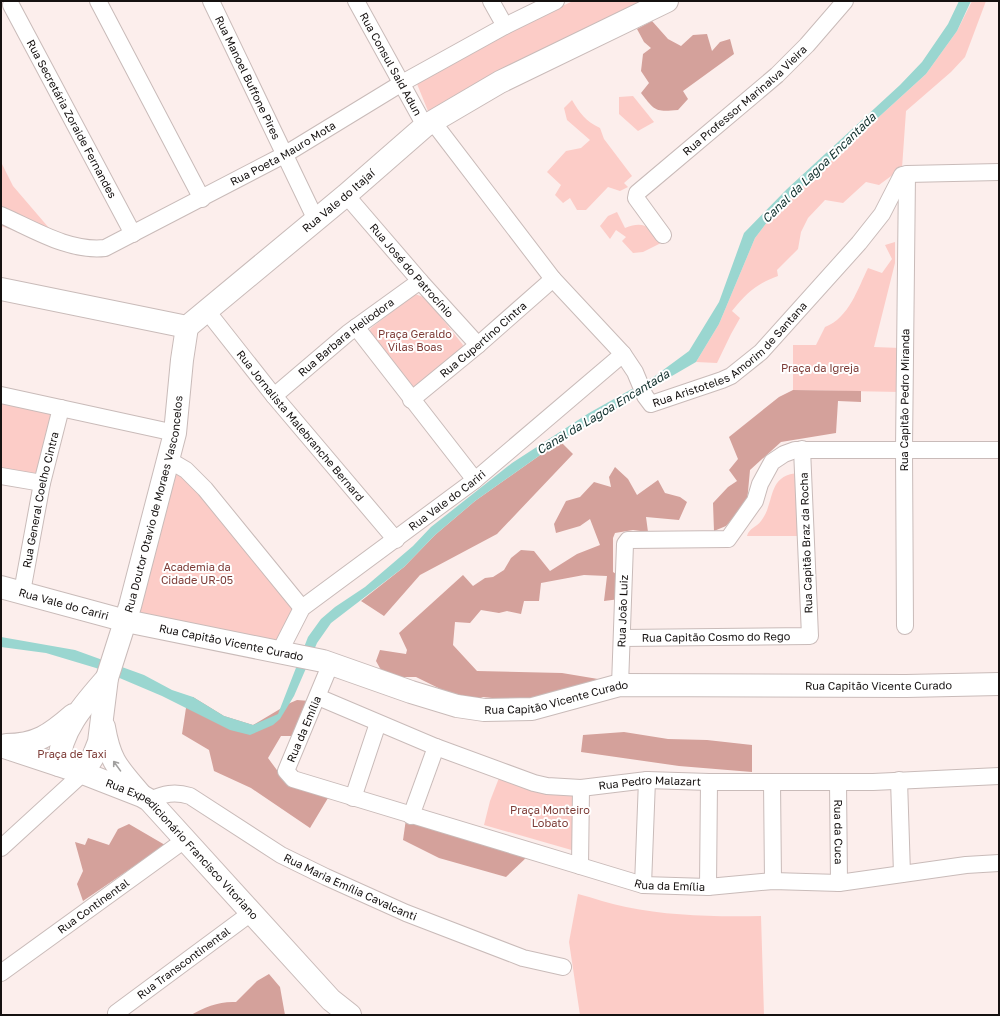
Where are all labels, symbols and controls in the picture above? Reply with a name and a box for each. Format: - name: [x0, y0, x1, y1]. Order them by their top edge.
- street label: Rua Consul Said Adun: [358, 10, 425, 118]
- street label: Rua Manoel Buffone Pires: [213, 13, 283, 142]
- street label: Rua Secretária Zoraide Fernandes: [25, 37, 120, 200]
- street label: Rua Professor Marinalva Vieira: [680, 42, 809, 158]
- water label: Canal da Lagoa Encantada: [759, 109, 879, 226]
- street label: Rua Poeta Mauro Mota: [228, 118, 338, 188]
- street label: Rua Vale do Itajaí: [299, 165, 378, 235]
- street label: Rua José do Patrocínio: [367, 221, 457, 320]
- street label: Rua Barbara Heliodora: [295, 295, 396, 379]
- street label: Rua Cupertino Cintra: [437, 299, 529, 380]
- street label: Rua Aristoteles Amorim de Santana: [651, 299, 809, 409]
- park label: Praça Geraldo Vilas Boas: [378, 327, 452, 353]
- street label: Rua Capitão Pedro Miranda: [897, 329, 911, 471]
- street label: Rua Jornalista Malebranche Bernard: [234, 348, 367, 503]
- park label: Praça da Igreja: [781, 361, 859, 374]
- water label: Canal da Lagoa Encantada: [534, 365, 673, 457]
- street label: Rua Doutor Otavio de Moraes Vasconcelos: [121, 395, 185, 614]
- street label: Rua General Coelho Cintra: [20, 430, 61, 569]
- street label: Rua Vale do Cariri: [406, 467, 488, 533]
- street label: Rua Capitão Braz da Rocha: [797, 472, 814, 614]
- park label: Academia da Cidade UR-05: [161, 560, 233, 586]
- street label: Rua João Luiz: [614, 574, 630, 647]
- street label: Rua Vale do Cariri: [17, 585, 110, 622]
- street label: Rua Capitão Vicente Curado: [158, 621, 305, 663]
- street label: Rua Capitão Cosmo do Rego: [642, 629, 791, 644]
- street label: Rua Capitão Vicente Curado: [484, 678, 629, 716]
- street label: Rua Capitão Vicente Curado: [805, 678, 953, 692]
- street label: Rua da Emília: [284, 694, 323, 764]
- park label: Praça de Taxi: [37, 747, 107, 760]
- one-way arrow: [113, 761, 121, 772]
- street label: Rua Pedro Malazart: [598, 773, 701, 792]
- street label: Rua Expedicionário Francisco Vitoriano: [104, 775, 262, 922]
- street label: Rua da Cuca: [832, 799, 846, 865]
- park label: Praça Monteiro Lobato: [510, 803, 590, 829]
- street label: Rua Maria Emília Cavalcanti: [282, 850, 419, 923]
- street label: Rua Continental: [55, 875, 132, 936]
- street label: Rua da Emília: [633, 876, 705, 893]
- street label: Rua Transcontinental: [134, 924, 233, 1001]

